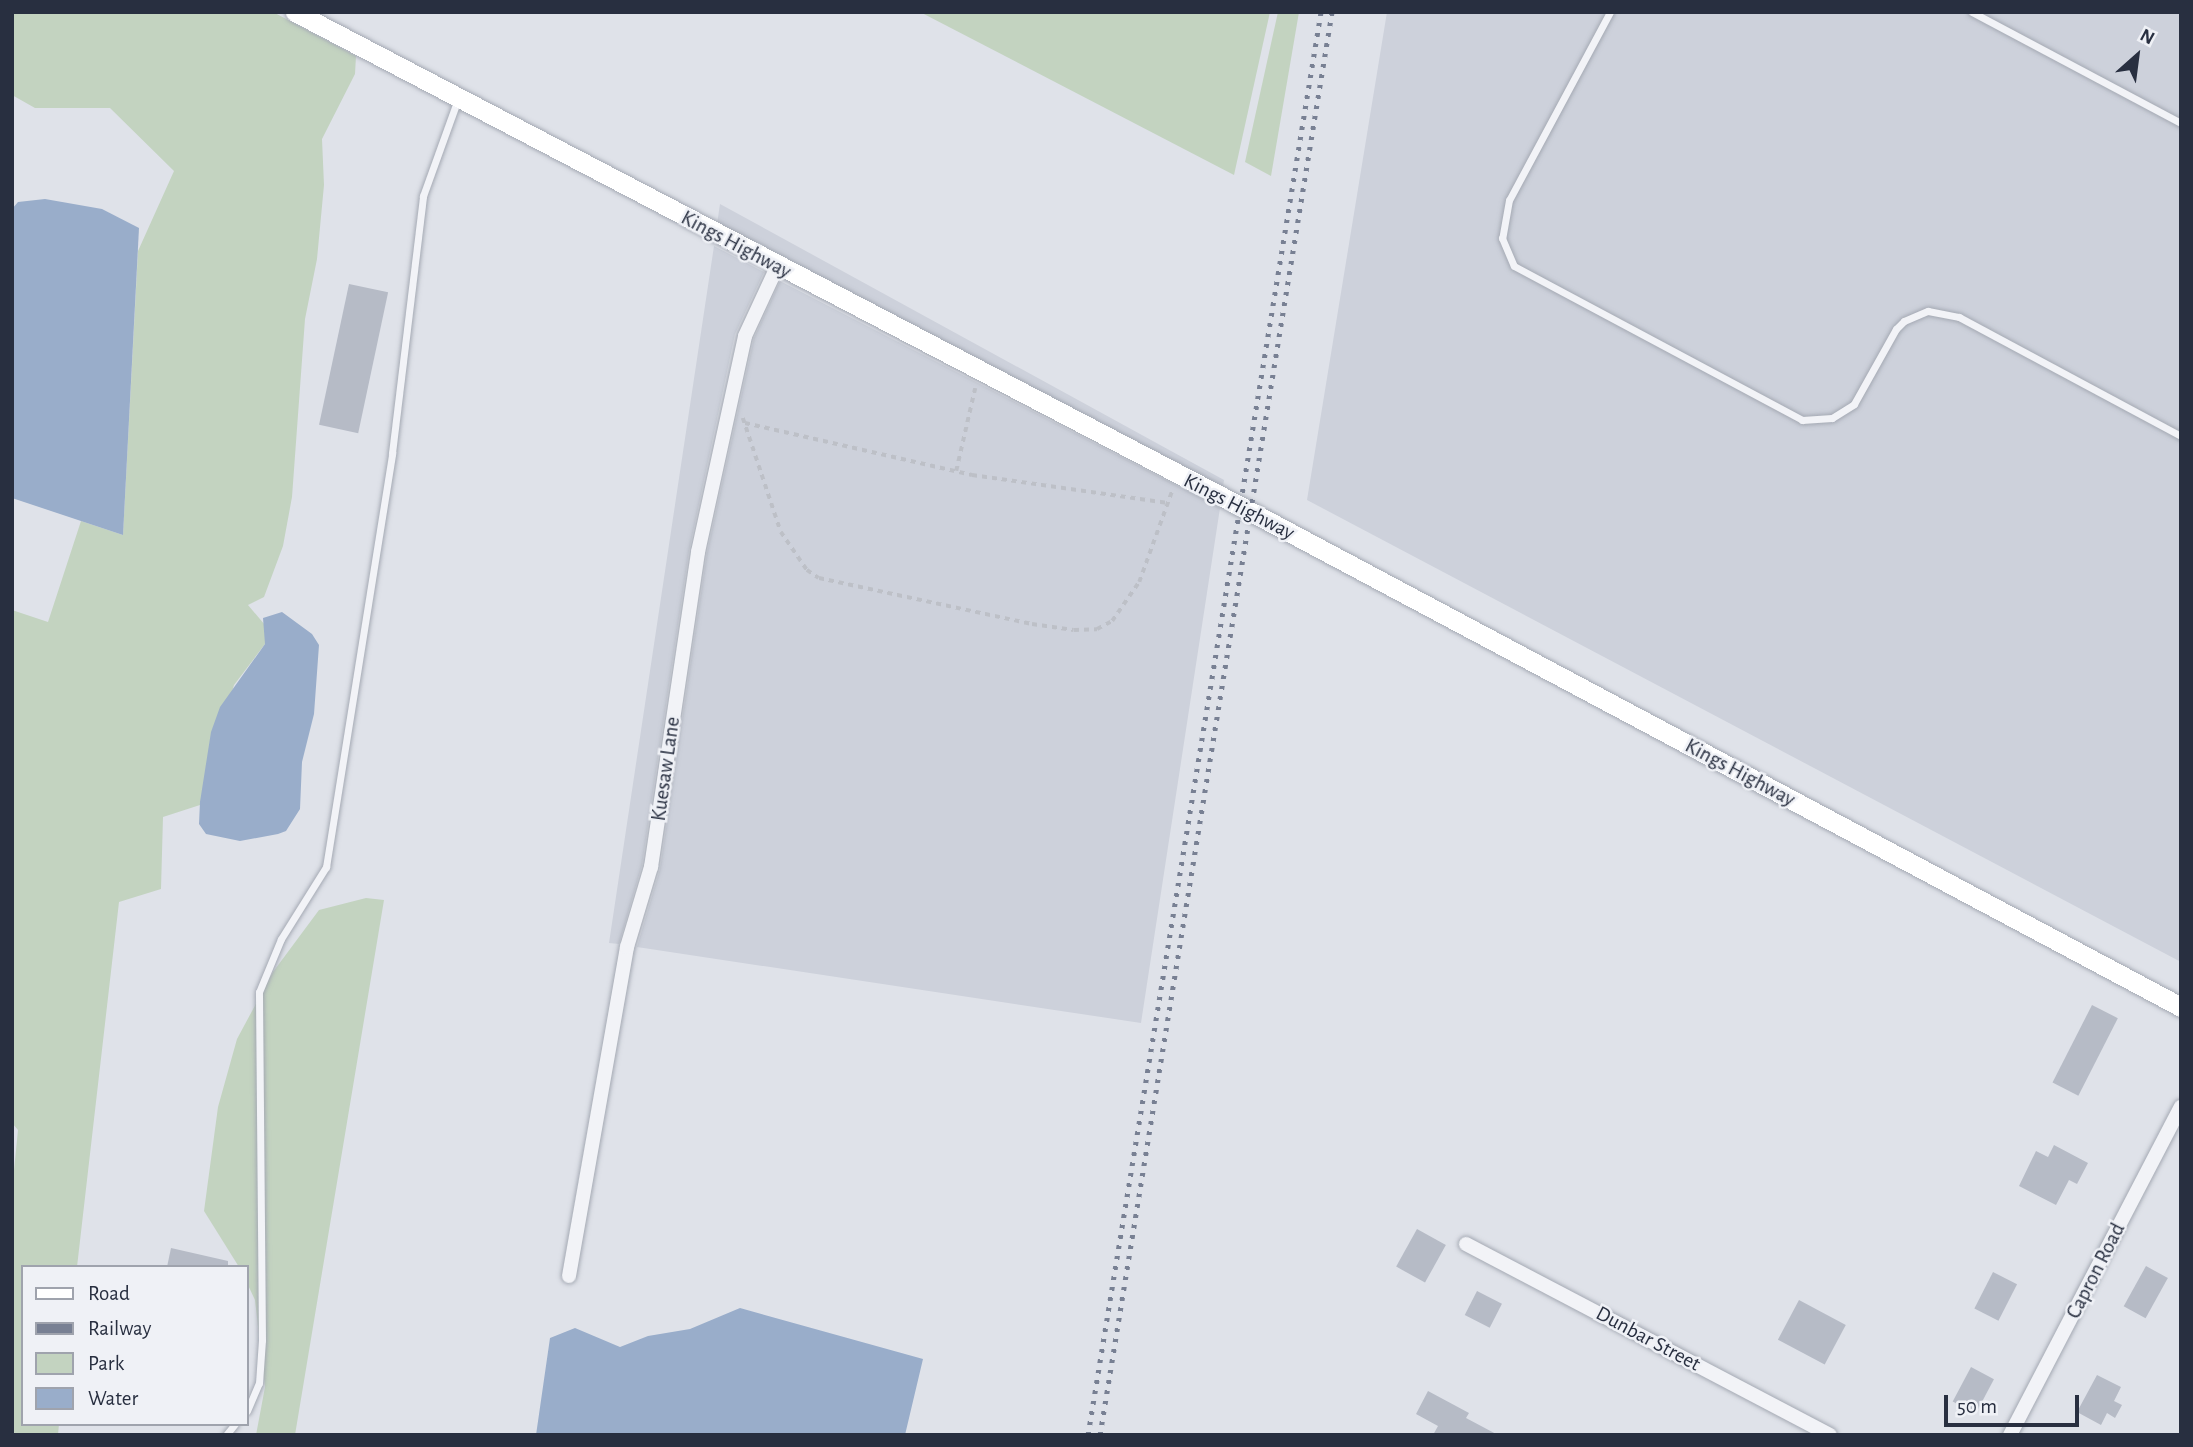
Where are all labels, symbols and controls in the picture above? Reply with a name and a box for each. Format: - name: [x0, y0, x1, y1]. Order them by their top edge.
- north arrow: [2102, 21, 2172, 91]
- text: N: [2137, 26, 2157, 49]
- street label: Kings Highway: [677, 205, 795, 285]
- street label: Kings Highway: [1179, 468, 1299, 546]
- street label: Kuesaw Lane: [646, 715, 686, 823]
- street label: Kings Highway: [1681, 733, 1799, 813]
- street label: Capron Road: [2061, 1219, 2131, 1323]
- legend: [21, 1265, 248, 1426]
- text: Road: [88, 1283, 130, 1304]
- street label: Dunbar Street: [1591, 1301, 1705, 1377]
- text: Railway: [88, 1318, 151, 1339]
- text: Park: [88, 1353, 124, 1374]
- scale bar: [1948, 1380, 2083, 1424]
- text: Water: [88, 1388, 138, 1409]
- text: 50 m: [1957, 1396, 1997, 1417]

